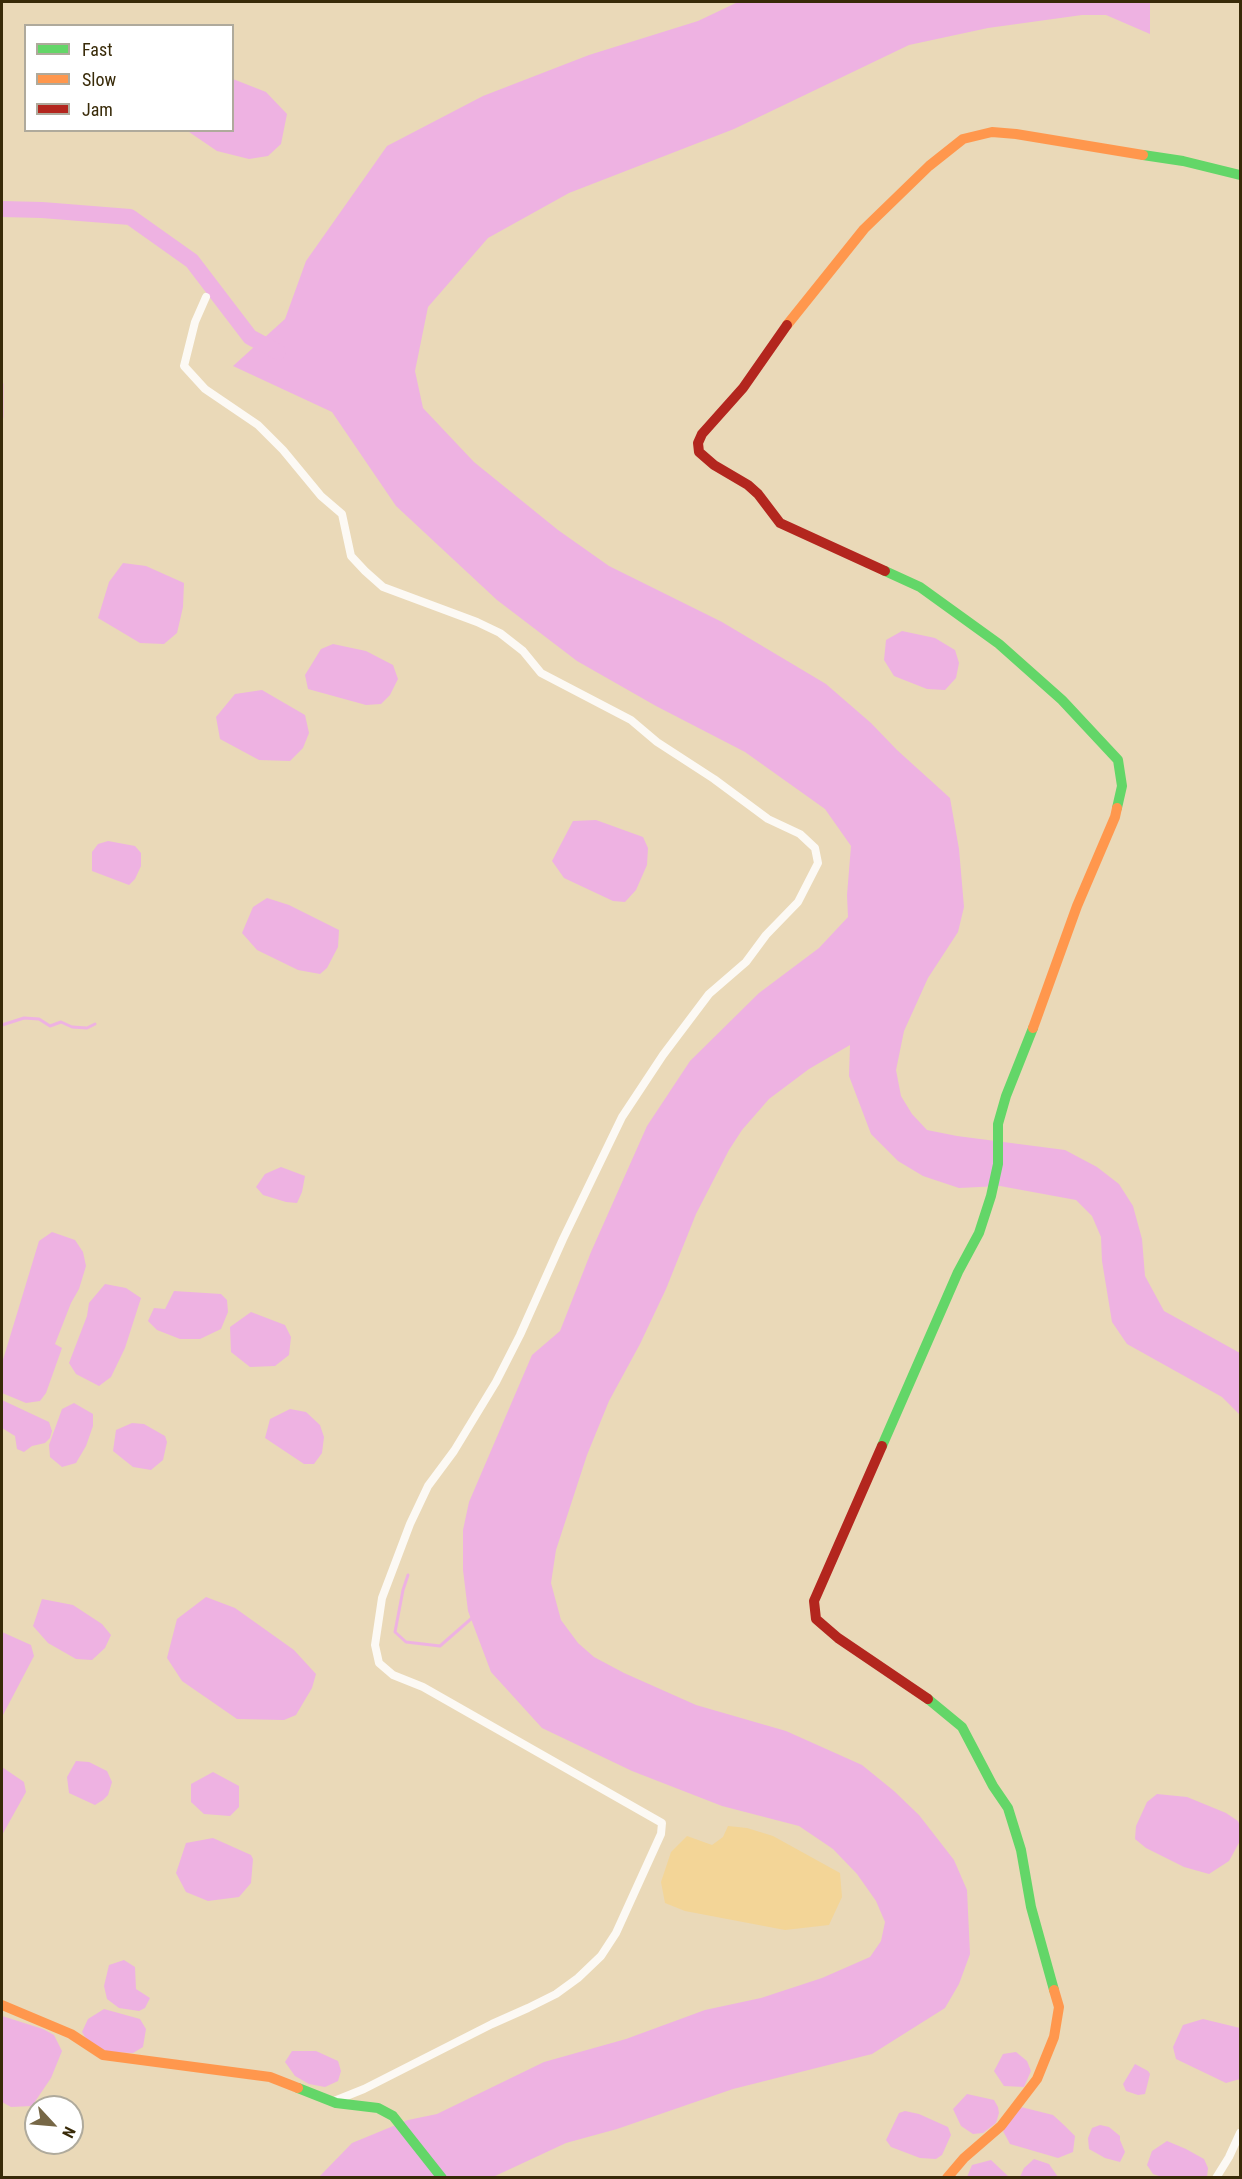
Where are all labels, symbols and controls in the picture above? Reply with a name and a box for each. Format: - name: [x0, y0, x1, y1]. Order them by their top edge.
- legend: [24, 24, 234, 132]
- text: Fast: [82, 39, 113, 60]
- text: Slow: [82, 69, 116, 90]
- text: Jam: [82, 99, 113, 120]
- north arrow: [24, 2095, 84, 2155]
- text: N: [58, 2124, 80, 2141]

